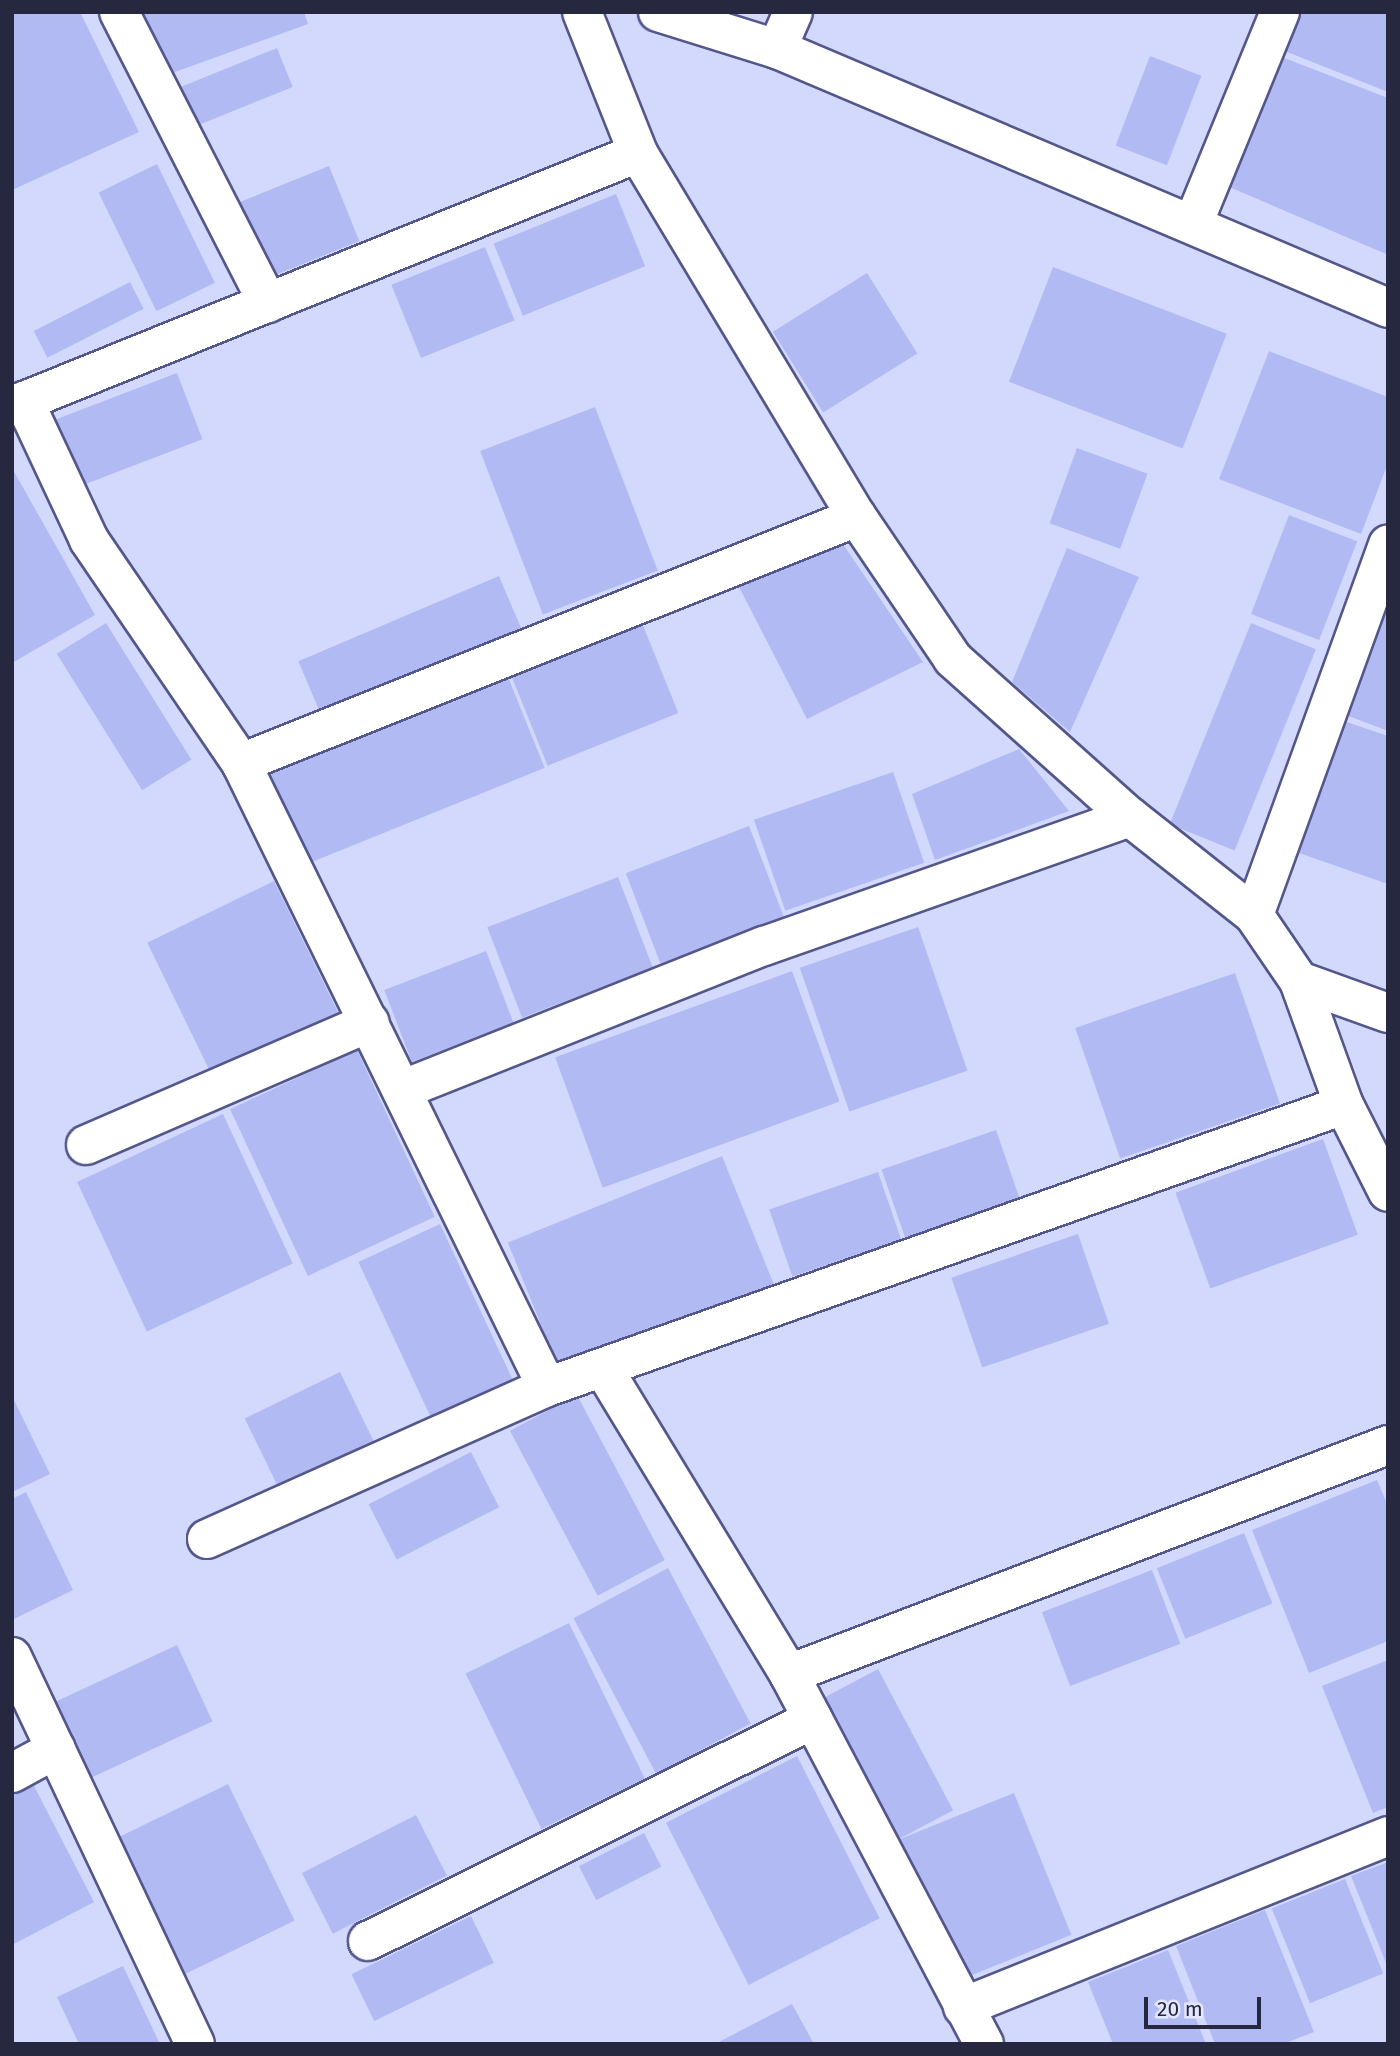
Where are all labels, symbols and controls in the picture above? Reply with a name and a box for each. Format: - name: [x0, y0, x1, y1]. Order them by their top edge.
- scale bar: [1148, 1982, 1265, 2026]
- text: 20 m: [1157, 1996, 1203, 2022]

